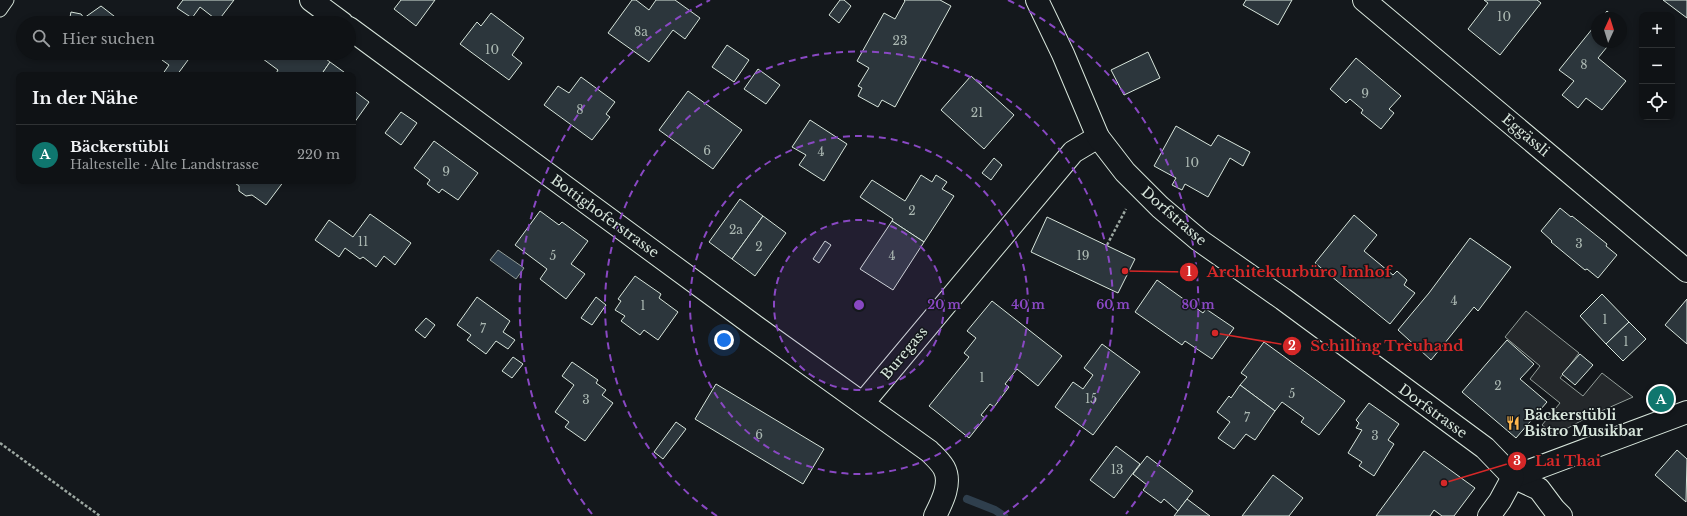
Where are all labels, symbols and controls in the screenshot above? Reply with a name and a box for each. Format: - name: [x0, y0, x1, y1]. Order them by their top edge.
- house number: 10: [1497, 9, 1511, 24]
- north arrow: [1591, 12, 1627, 48]
- map controls: [1639, 12, 1675, 120]
- button: +: [1639, 12, 1675, 48]
- search box: [16, 16, 356, 60]
- house number: 8a: [634, 24, 648, 39]
- icon: search: [30, 27, 52, 49]
- text: Hier suchen: [62, 29, 155, 48]
- house number: 23: [893, 33, 907, 48]
- house number: 10: [485, 42, 499, 57]
- button: −: [1639, 48, 1675, 84]
- house number: 8: [1580, 57, 1588, 72]
- button: locate: [1639, 84, 1675, 120]
- house number: 9: [1361, 86, 1369, 101]
- text: In der Nähe: [32, 88, 138, 109]
- house number: 8: [576, 102, 584, 117]
- house number: 21: [971, 105, 983, 120]
- street label: Eggässli: [1498, 110, 1554, 160]
- text: Bäckerstübli: [70, 137, 169, 156]
- house number: 6: [703, 143, 711, 158]
- house number: 4: [817, 144, 825, 159]
- text: A: [40, 146, 50, 163]
- text: 220 m: [297, 146, 340, 163]
- house number: 10: [1185, 155, 1199, 170]
- text: Haltestelle · Alte Landstrasse: [70, 156, 259, 173]
- house number: 9: [442, 164, 450, 179]
- street label: Bottighoferstrasse: [547, 171, 663, 261]
- street label: Dorfstrasse: [1138, 183, 1210, 249]
- house number: 2: [908, 203, 916, 218]
- house number: 2a: [729, 222, 743, 237]
- house number: 11: [358, 234, 368, 249]
- house number: 3: [1575, 236, 1583, 251]
- house number: 2: [755, 239, 763, 254]
- house number: 5: [550, 248, 557, 263]
- house number: 4: [888, 248, 896, 263]
- house number: 19: [1076, 248, 1090, 263]
- callout: Architekturbüro Imhof: [1179, 258, 1400, 285]
- text: Architekturbüro Imhof: [1206, 262, 1394, 281]
- text: 1: [1186, 264, 1192, 279]
- house number: 4: [1450, 293, 1458, 308]
- text: 20 m: [927, 297, 961, 312]
- text: 40 m: [1011, 297, 1045, 312]
- text: 60 m: [1096, 297, 1131, 312]
- text: 80 m: [1181, 297, 1215, 312]
- house number: 1: [640, 298, 646, 313]
- centre of rings: [852, 298, 866, 312]
- house number: 1: [1602, 312, 1608, 327]
- house number: 7: [480, 321, 487, 336]
- street label: Buregass: [877, 323, 931, 383]
- your location: [714, 330, 734, 350]
- callout: Schilling Treuhand: [1282, 333, 1472, 360]
- house number: 1: [1623, 334, 1629, 349]
- text: Schilling Treuhand: [1310, 336, 1464, 355]
- text: 2: [1288, 338, 1296, 353]
- house number: 1: [979, 370, 985, 385]
- house number: 2: [1494, 378, 1502, 393]
- street label: Dorfstrasse: [1395, 380, 1471, 442]
- pin: A: [1648, 384, 1674, 414]
- house number: 5: [1289, 386, 1296, 401]
- house number: 15: [1085, 391, 1097, 406]
- house number: 3: [582, 392, 590, 407]
- place label: Bäckerstübli Bistro Musikbar: [1524, 406, 1643, 440]
- house number: 7: [1244, 410, 1251, 425]
- restaurant icon: Bäckerstübli Bistro Musikbar: [1505, 415, 1521, 431]
- house number: 6: [755, 427, 763, 442]
- house number: 3: [1371, 428, 1379, 443]
- callout: Lai Thai: [1507, 447, 1609, 474]
- text: Lai Thai: [1535, 451, 1602, 470]
- text: 3: [1513, 453, 1521, 468]
- house number: 13: [1111, 462, 1123, 477]

